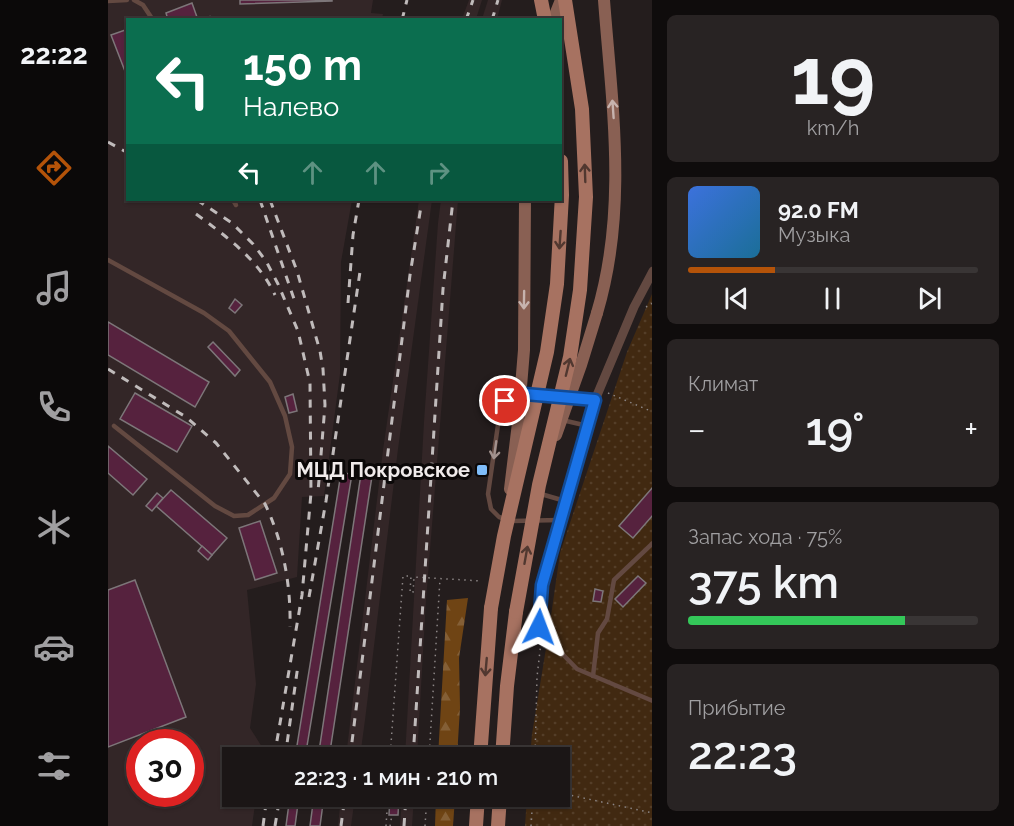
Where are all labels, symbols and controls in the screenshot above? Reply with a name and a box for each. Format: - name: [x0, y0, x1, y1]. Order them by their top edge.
- text: 19: [791, 31, 875, 122]
- text: 22:22: [20, 39, 88, 70]
- text: 150 m: [243, 41, 362, 90]
- icon: left: [144, 42, 222, 120]
- text: Налево: [243, 91, 339, 122]
- one-way arrow: [607, 100, 618, 120]
- text: km/h: [807, 116, 859, 140]
- icon: directions: [33, 147, 75, 189]
- icon: left: [233, 156, 266, 189]
- icon: ahead: [296, 156, 329, 189]
- icon: ahead: [359, 156, 392, 189]
- icon: right: [422, 156, 455, 189]
- one-way arrow: [579, 163, 590, 183]
- text: 92.0 FM: [778, 197, 859, 223]
- text: Музыка: [778, 223, 850, 247]
- one-way arrow: [554, 230, 565, 250]
- icon: music: [33, 267, 75, 309]
- icon: previous: [720, 282, 753, 315]
- icon: pause: [816, 282, 849, 315]
- icon: next: [913, 282, 946, 315]
- one-way arrow: [518, 289, 530, 309]
- one-way arrow: [562, 357, 574, 376]
- text: Климат: [688, 372, 758, 396]
- pin: [479, 375, 530, 426]
- icon: arrive: [488, 384, 521, 417]
- icon: phone: [33, 386, 75, 428]
- text: 19°: [806, 403, 864, 456]
- text: −: [688, 410, 706, 449]
- text: +: [964, 410, 978, 449]
- one-way arrow: [489, 440, 500, 459]
- place label: МЦД Покровское: [297, 458, 470, 482]
- marker: МЦД Покровское: [475, 463, 489, 477]
- icon: climate: [33, 506, 75, 548]
- text: Запас хода · 75%: [688, 525, 842, 549]
- one-way arrow: [521, 545, 532, 565]
- text: 375 km: [688, 556, 839, 609]
- position arrow: [507, 595, 571, 659]
- icon: car: [33, 626, 75, 668]
- one-way arrow: [480, 656, 491, 676]
- text: Прибытие: [688, 696, 785, 720]
- text: 22:23: [688, 727, 797, 780]
- speed limit sign: 30: [126, 729, 204, 807]
- icon: filters: [33, 745, 75, 787]
- text: 22:23 · 1 мин · 210 m: [294, 764, 498, 790]

